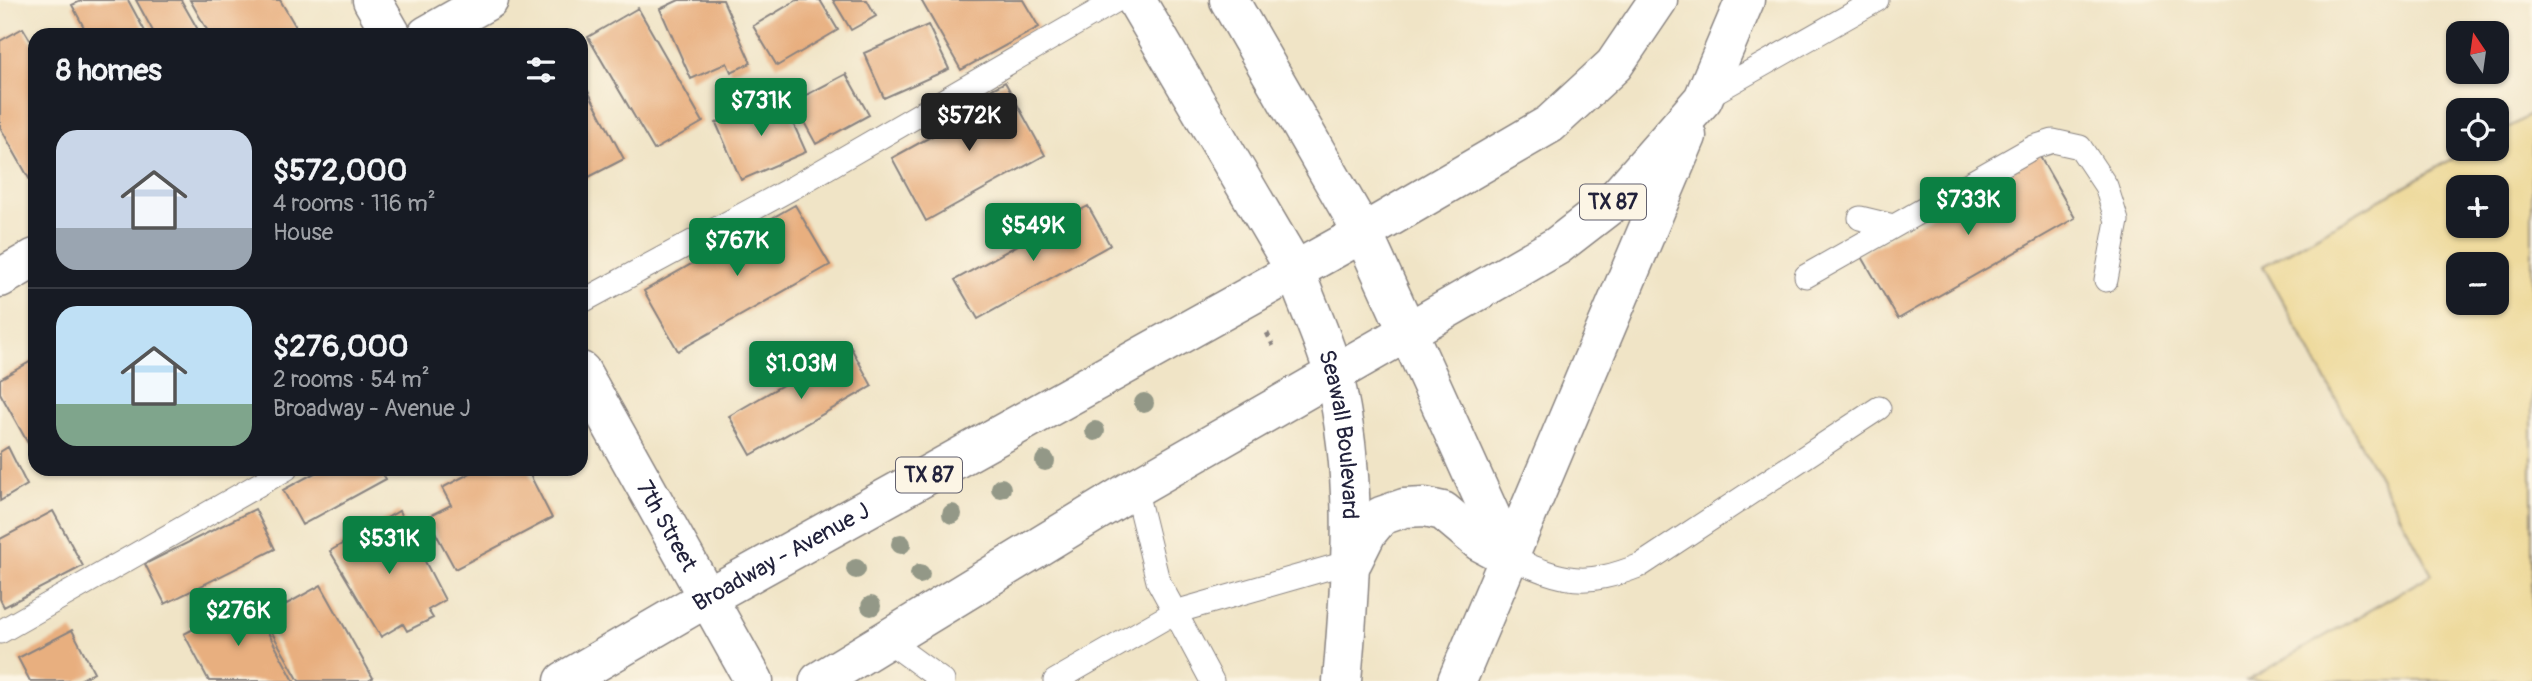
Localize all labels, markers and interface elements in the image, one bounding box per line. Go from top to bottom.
north arrow [2446,21,2510,84]
map controls [2446,21,2509,315]
icon: filters [522,51,560,89]
text: 8 homes [56,52,162,89]
pin: $731K [712,78,810,138]
text: $731K [731,86,791,115]
pin: $572K [920,94,1018,153]
button: locate [2446,98,2509,161]
text: $572K [937,101,1001,130]
text: $572,000 [273,152,407,189]
icon: home [112,158,196,242]
button: + [2446,175,2509,238]
pin: $733K [1919,177,2017,237]
road number: TX 87 [1580,184,1646,220]
text: $733K [1936,185,2000,214]
text: 4 rooms · 116 m² [273,189,436,218]
pin: $549K [984,204,1082,263]
text: $549K [1001,211,1065,240]
text: House [273,218,333,247]
pin: $767K [688,218,786,278]
text: $767K [705,226,769,255]
button: − [2446,252,2509,315]
text: $276,000 [273,328,408,365]
icon: home [112,334,196,418]
pin: $1.03M [744,342,858,401]
street label: Seawall Boulevard [1312,346,1365,520]
text: $1.03M [765,349,837,378]
text: 2 rooms · 54 m² [273,365,430,394]
text: Broadway - Avenue J [273,394,471,423]
road number: TX 87 [896,458,962,492]
street label: 7th Street [630,475,705,577]
street label: Broadway - Avenue J [687,496,874,617]
pin: $531K [340,516,438,576]
text: $531K [359,524,419,553]
pin: $276K [189,588,287,648]
text: $276K [206,596,270,625]

